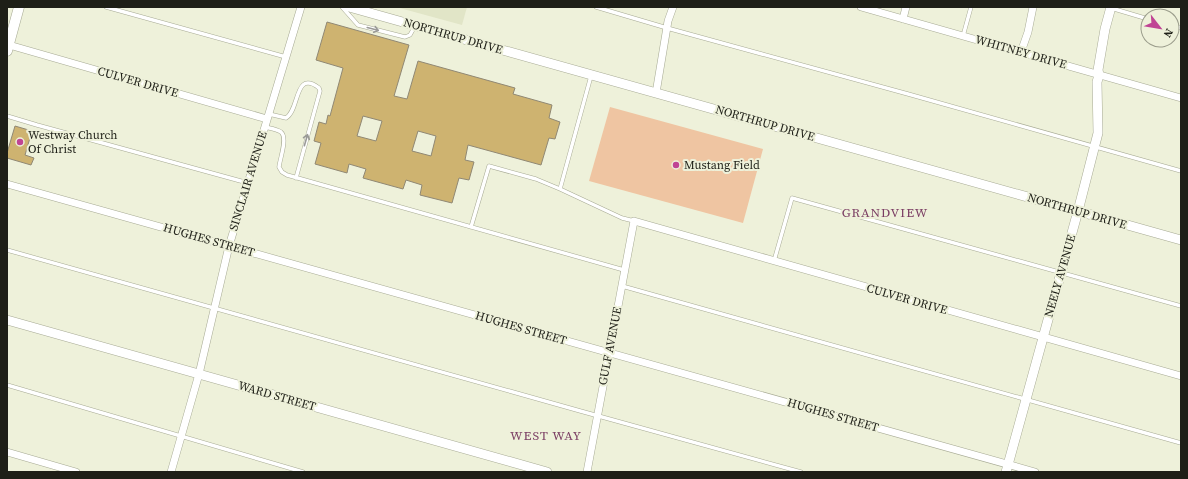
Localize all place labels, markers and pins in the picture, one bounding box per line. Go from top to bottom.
place label: Westway Church Of Christ [28,127,118,157]
marker: Westway Church Of Christ [15,137,25,147]
place label: Mustang Field [684,157,760,173]
marker: Mustang Field [671,160,681,170]

